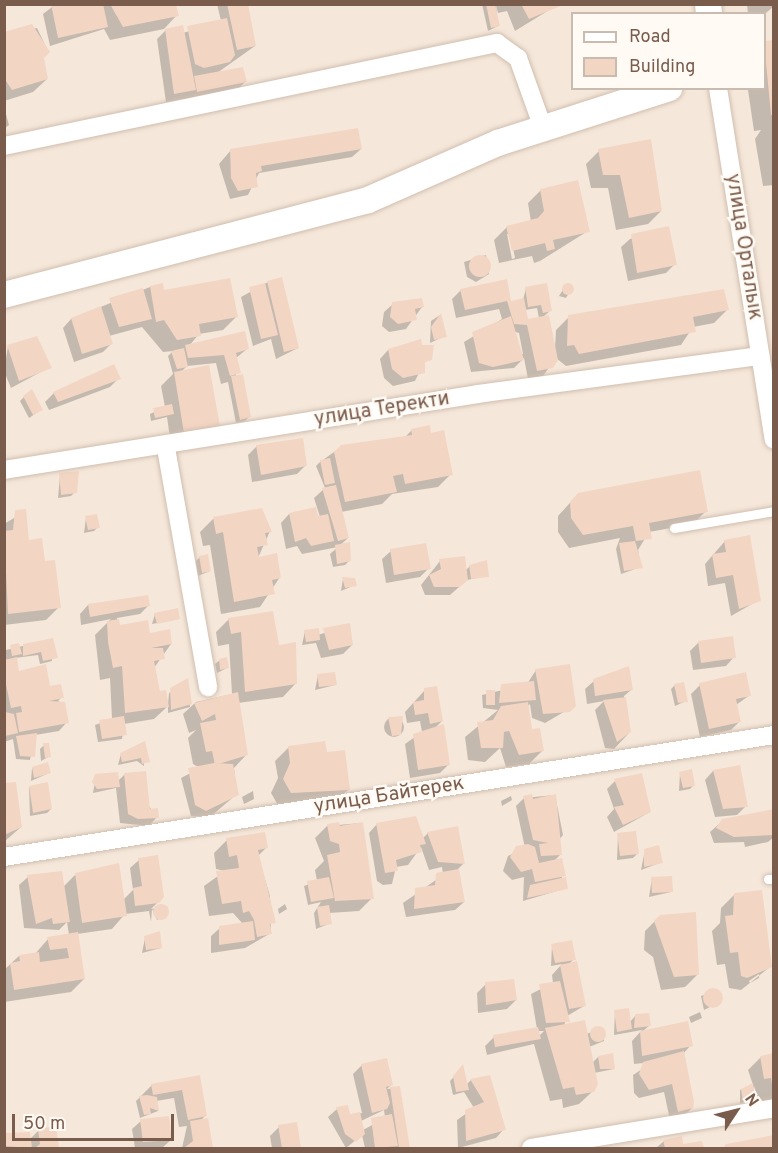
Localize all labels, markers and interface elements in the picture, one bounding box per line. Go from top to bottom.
legend [571,12,766,90]
text: Road [629,26,671,49]
text: Building [629,56,695,79]
street label: улица Орталык [720,172,766,322]
street label: улица Теректи [312,387,452,433]
street label: улица Байтерек [312,772,466,820]
north arrow [706,1081,766,1141]
text: N [739,1090,762,1111]
scale bar [15,1102,177,1140]
text: 50 m [23,1113,65,1136]

